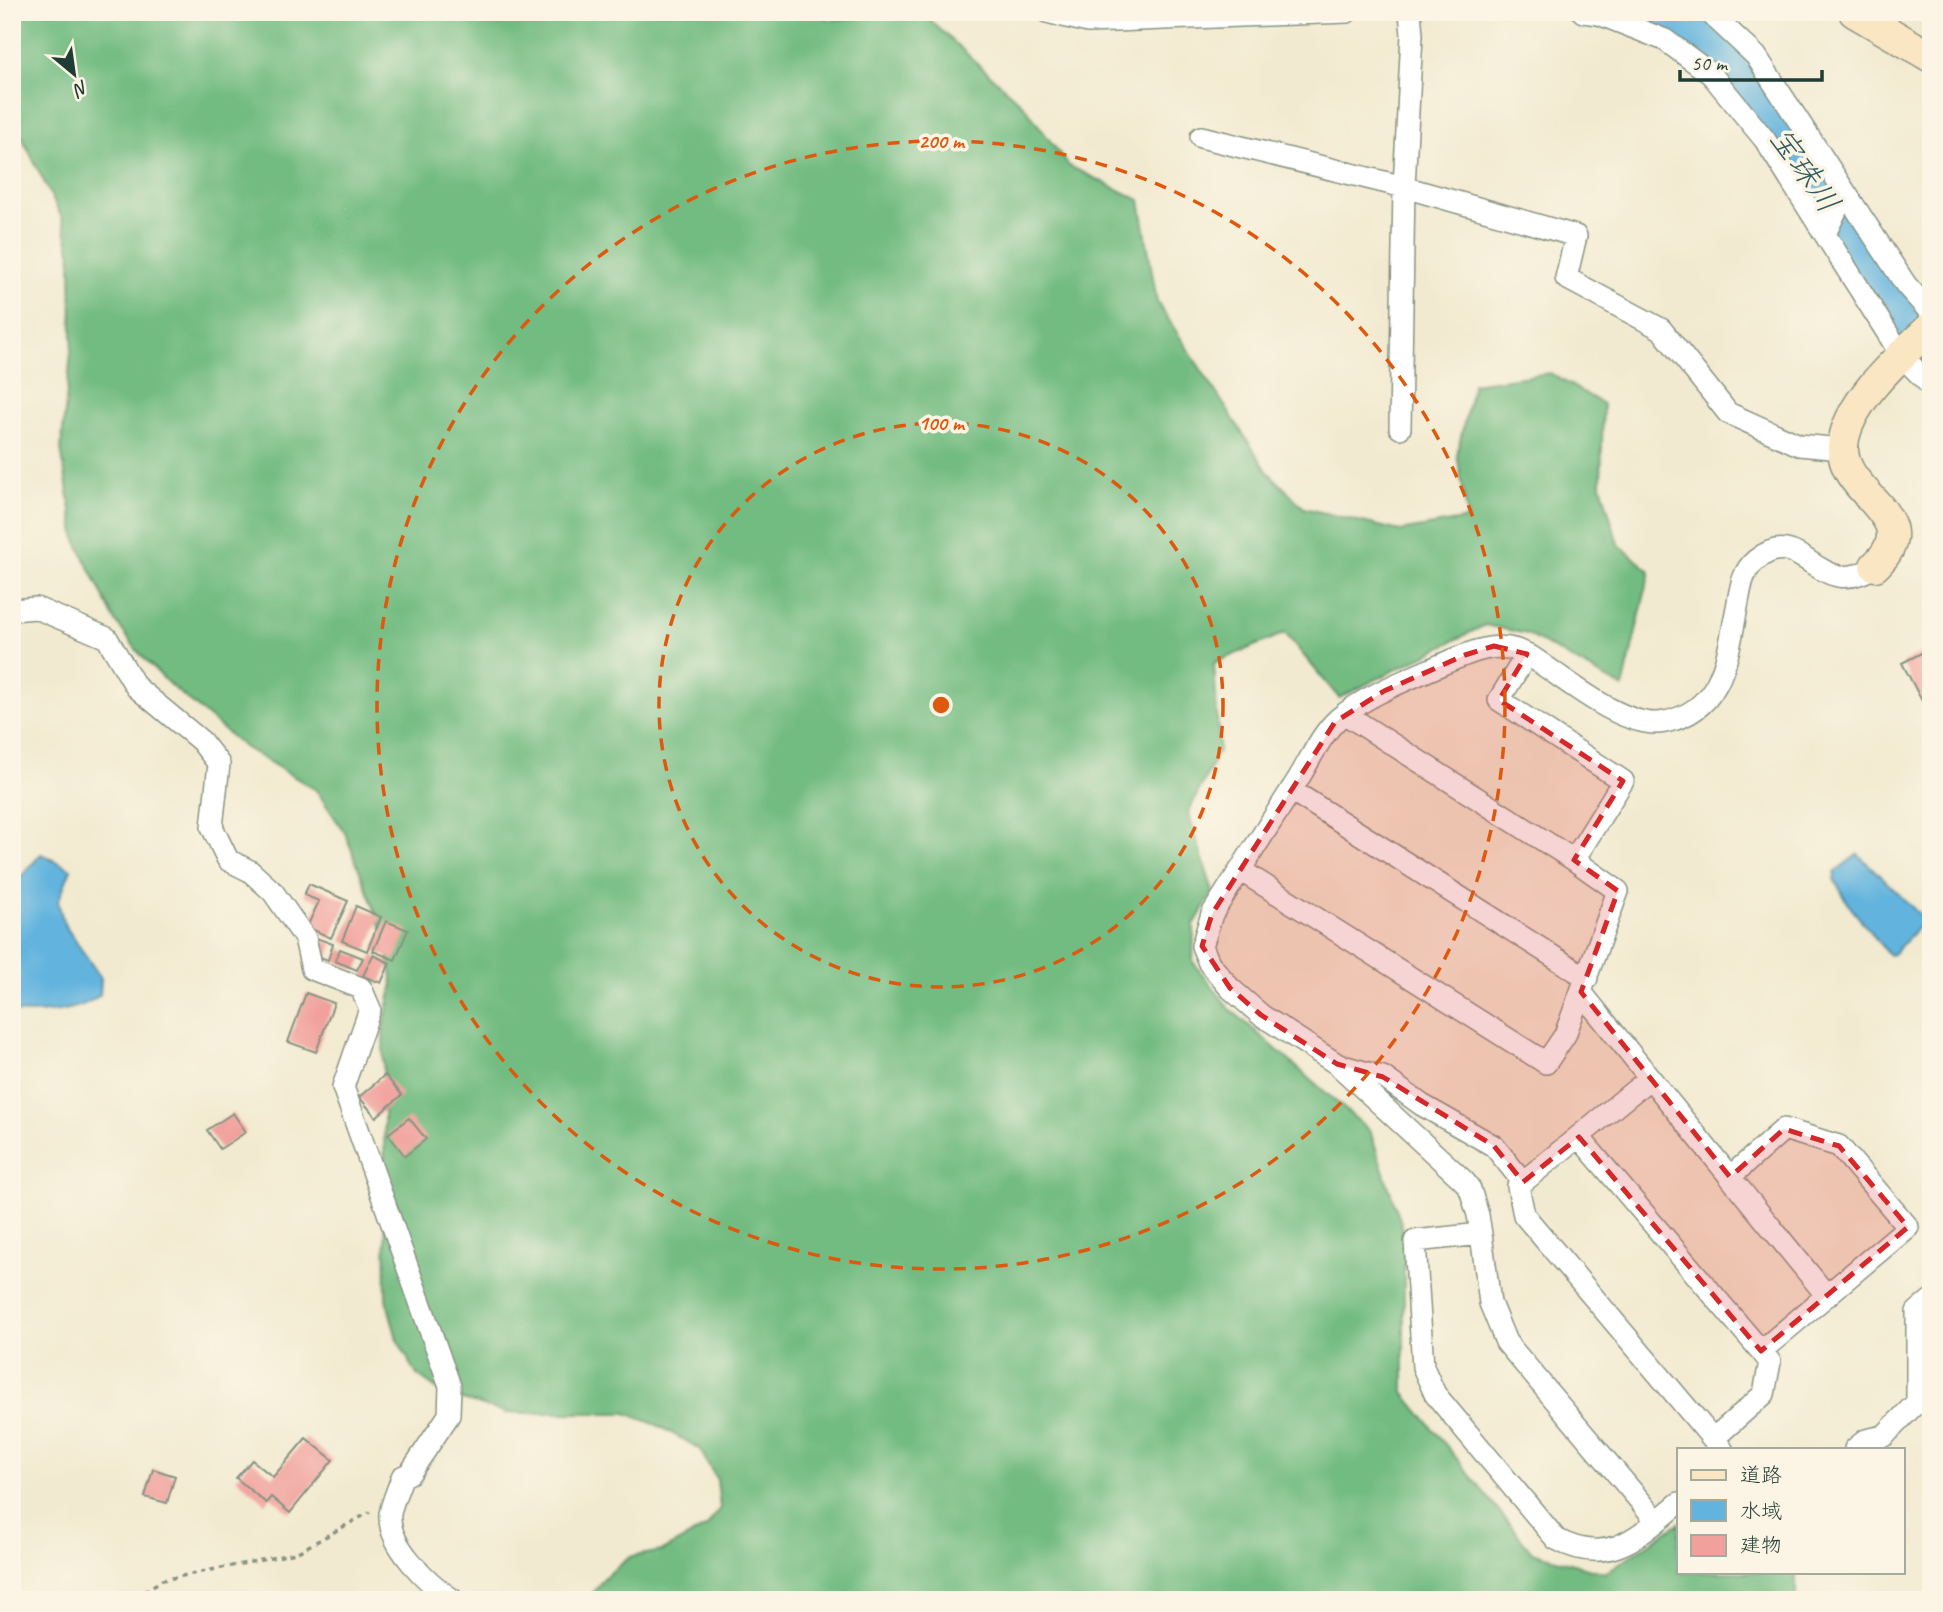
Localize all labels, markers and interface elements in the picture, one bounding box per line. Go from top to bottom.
north arrow [38,38,108,108]
scale bar [1680,38,1822,82]
text: 50 m [1691,50,1729,76]
text: N [68,75,93,103]
water label: 宝珠川 [1761,119,1849,221]
text: 200 m [918,128,966,154]
text: 100 m [918,410,966,436]
centre of rings [929,693,953,717]
legend [1677,1448,1904,1574]
text: 道路 [1740,1462,1782,1488]
text: 水域 [1740,1498,1782,1524]
text: 建物 [1740,1532,1782,1558]

